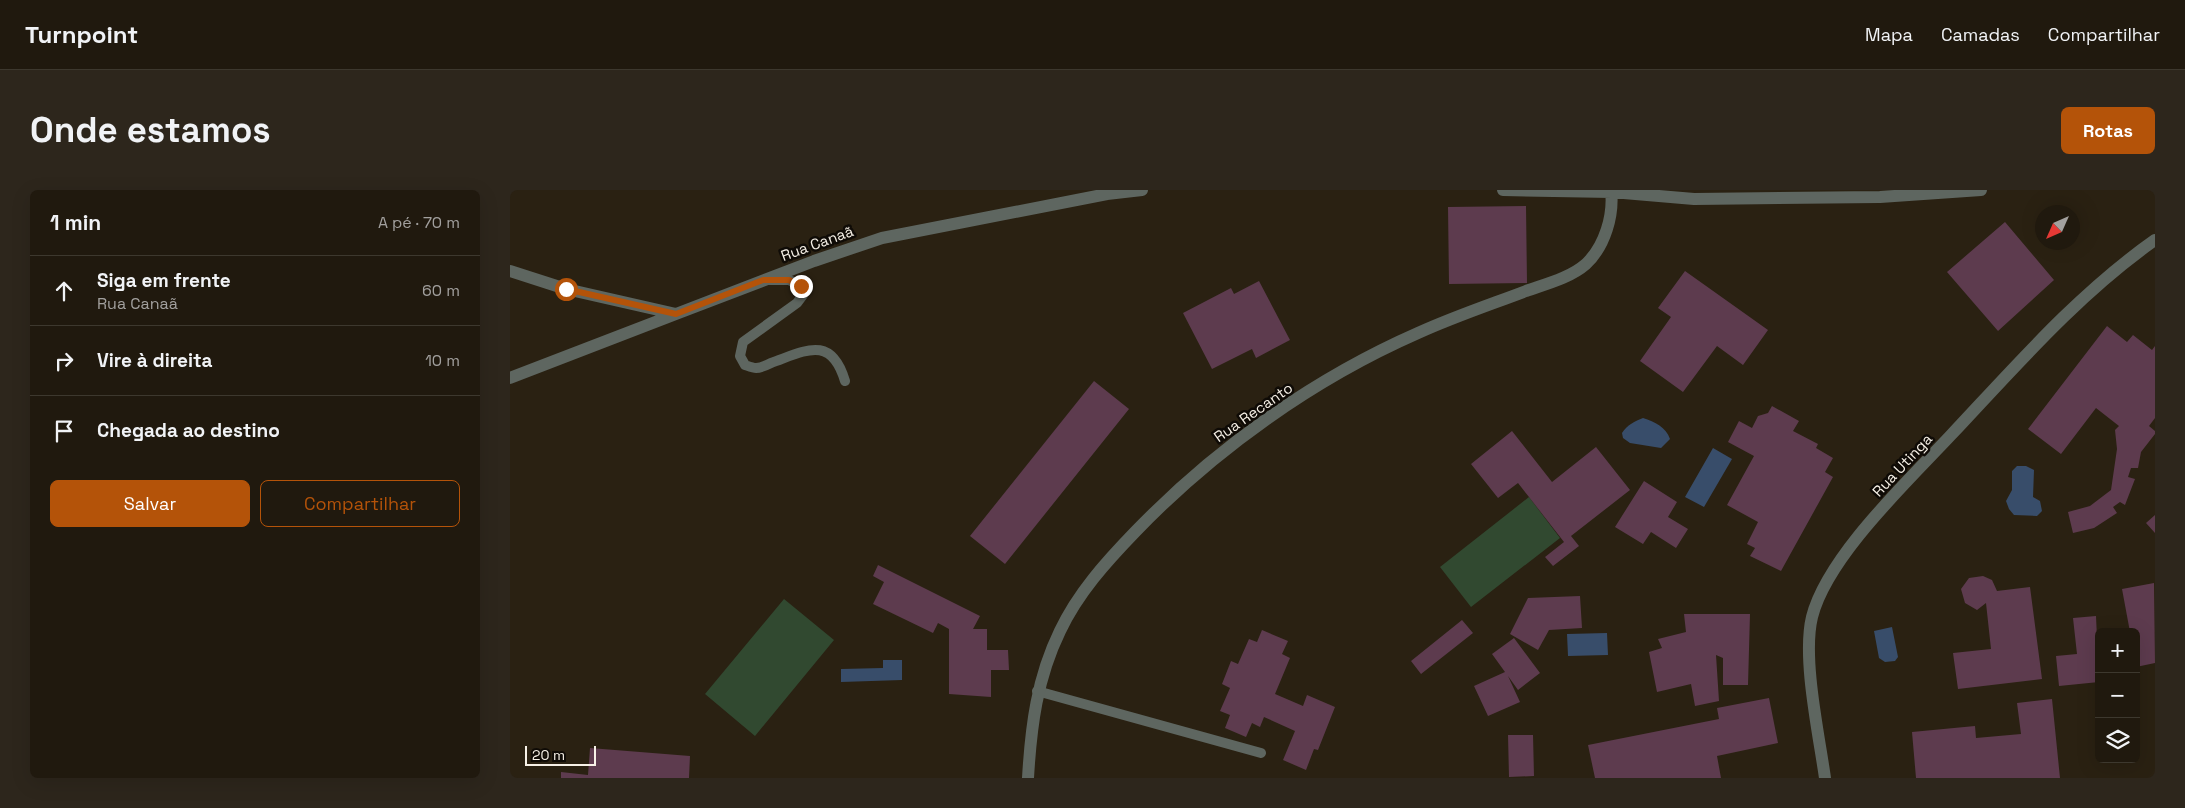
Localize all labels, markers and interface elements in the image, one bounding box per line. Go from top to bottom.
text: Turnpoint [25,19,138,50]
text: Mapa [1865,23,1913,46]
text: Camadas [1941,23,2020,46]
text: Compartilhar [2048,23,2160,46]
button: Rotas [2061,107,2155,154]
text: Onde estamos [30,108,271,152]
north arrow [2035,205,2080,250]
text: 1 min [50,209,101,236]
text: A pé · 70 m [378,212,460,233]
street label: Rua Canaã [778,221,856,265]
text: Siga em frente [97,268,231,293]
route end [790,275,813,298]
icon: ahead [50,277,78,305]
route start [555,278,578,301]
text: 60 m [422,280,460,301]
text: Rua Canaã [97,293,178,314]
icon: right [50,347,78,375]
text: Vire à direita [97,348,213,373]
text: 10 m [425,350,460,371]
street label: Rua Recanto [1210,378,1296,446]
icon: arrive [50,417,78,445]
text: Chegada ao destino [97,418,280,443]
street label: Rua Utinga [1868,429,1936,500]
button: Salvar [50,480,250,527]
button: Compartilhar [260,480,460,527]
map controls [2095,628,2140,763]
button: + [2095,628,2140,673]
button: − [2095,673,2140,718]
button: layers [2095,718,2140,763]
scale bar [525,743,596,766]
text: 20 m [532,746,565,764]

